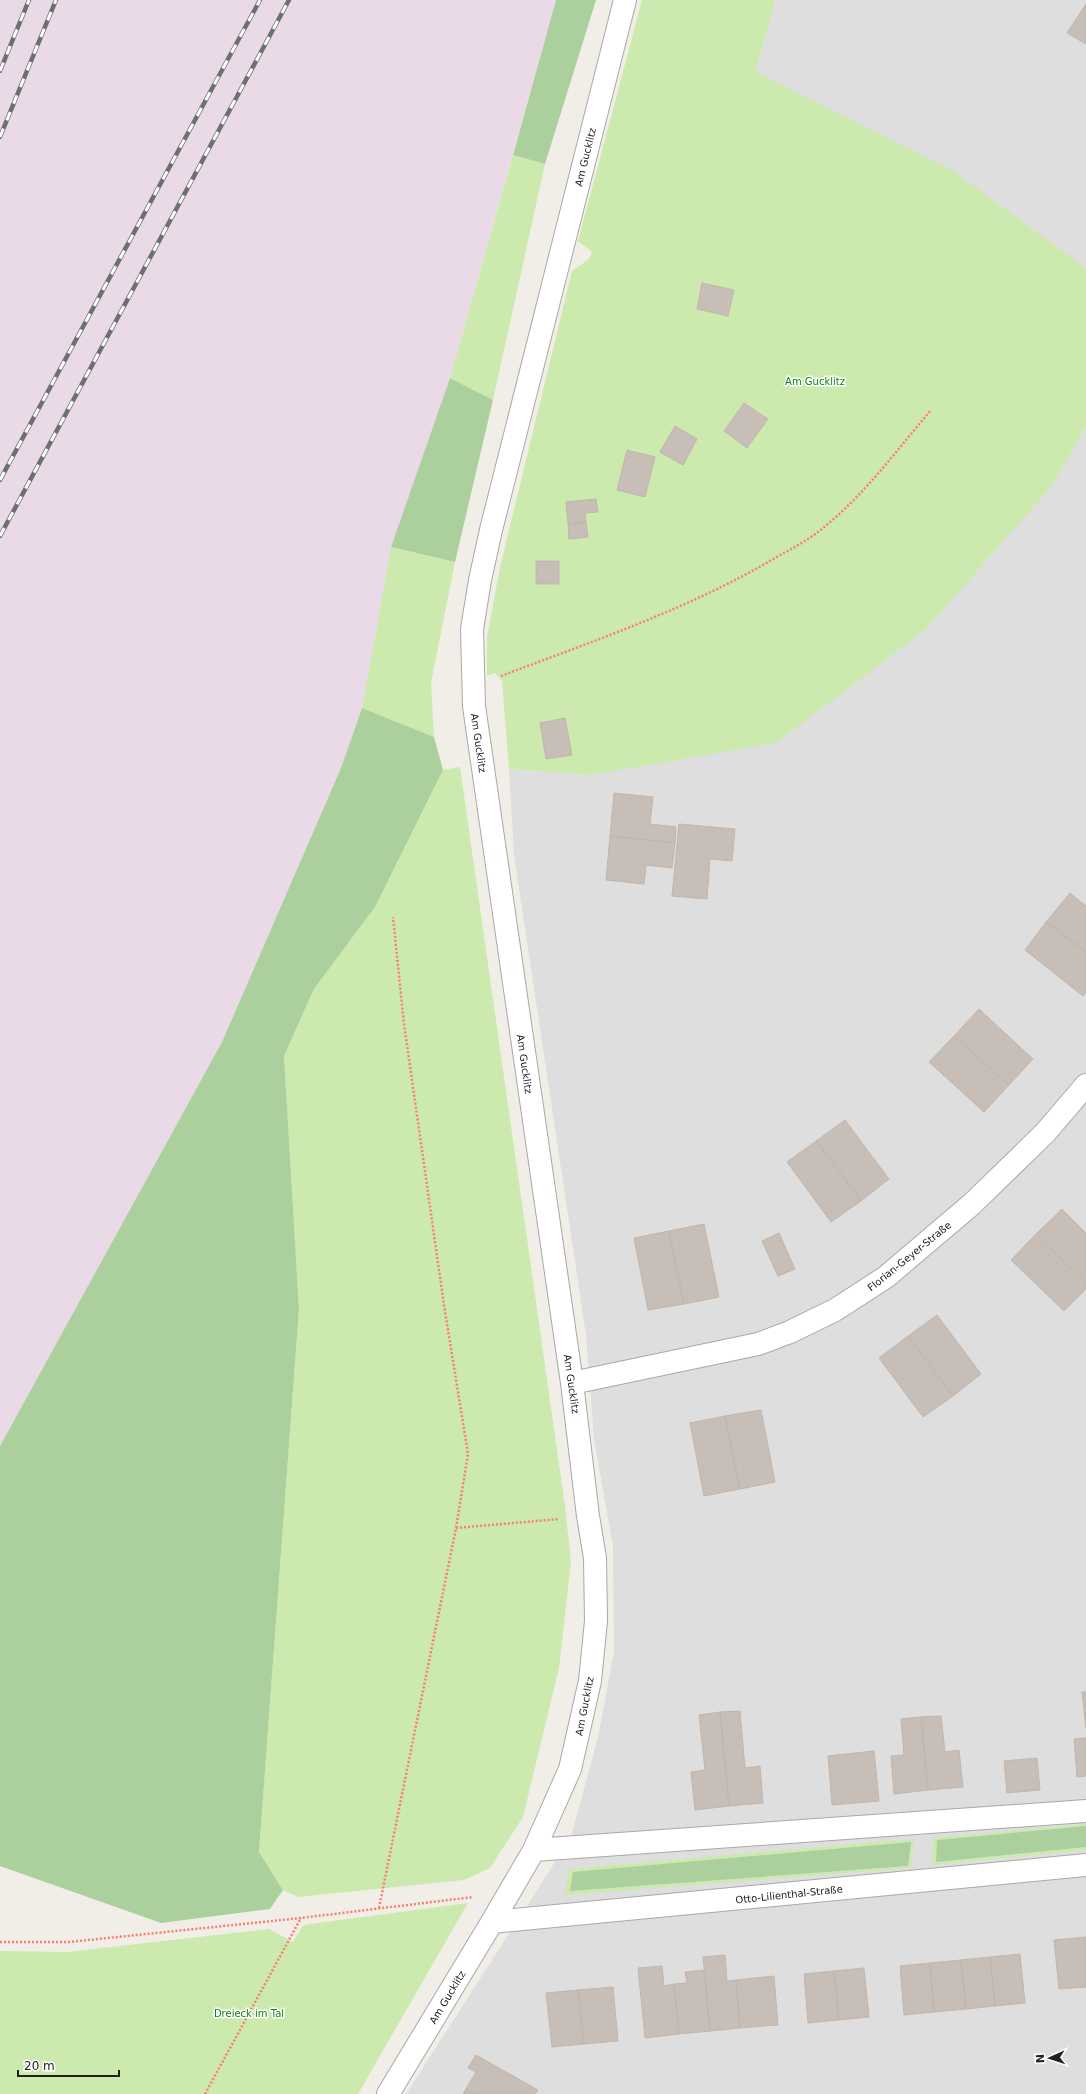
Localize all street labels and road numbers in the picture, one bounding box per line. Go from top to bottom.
street label: Am Gucklitz [573,127,598,187]
street label: Am Gucklitz [469,713,488,773]
street label: Am Gucklitz [515,1034,534,1094]
street label: Florian-Geyer-Straße [865,1219,953,1293]
street label: Am Gucklitz [562,1354,581,1414]
street label: Am Gucklitz [573,1676,596,1737]
street label: Otto-Lilienthal-Straße [735,1883,843,1906]
street label: Am Gucklitz [427,1969,468,2026]

